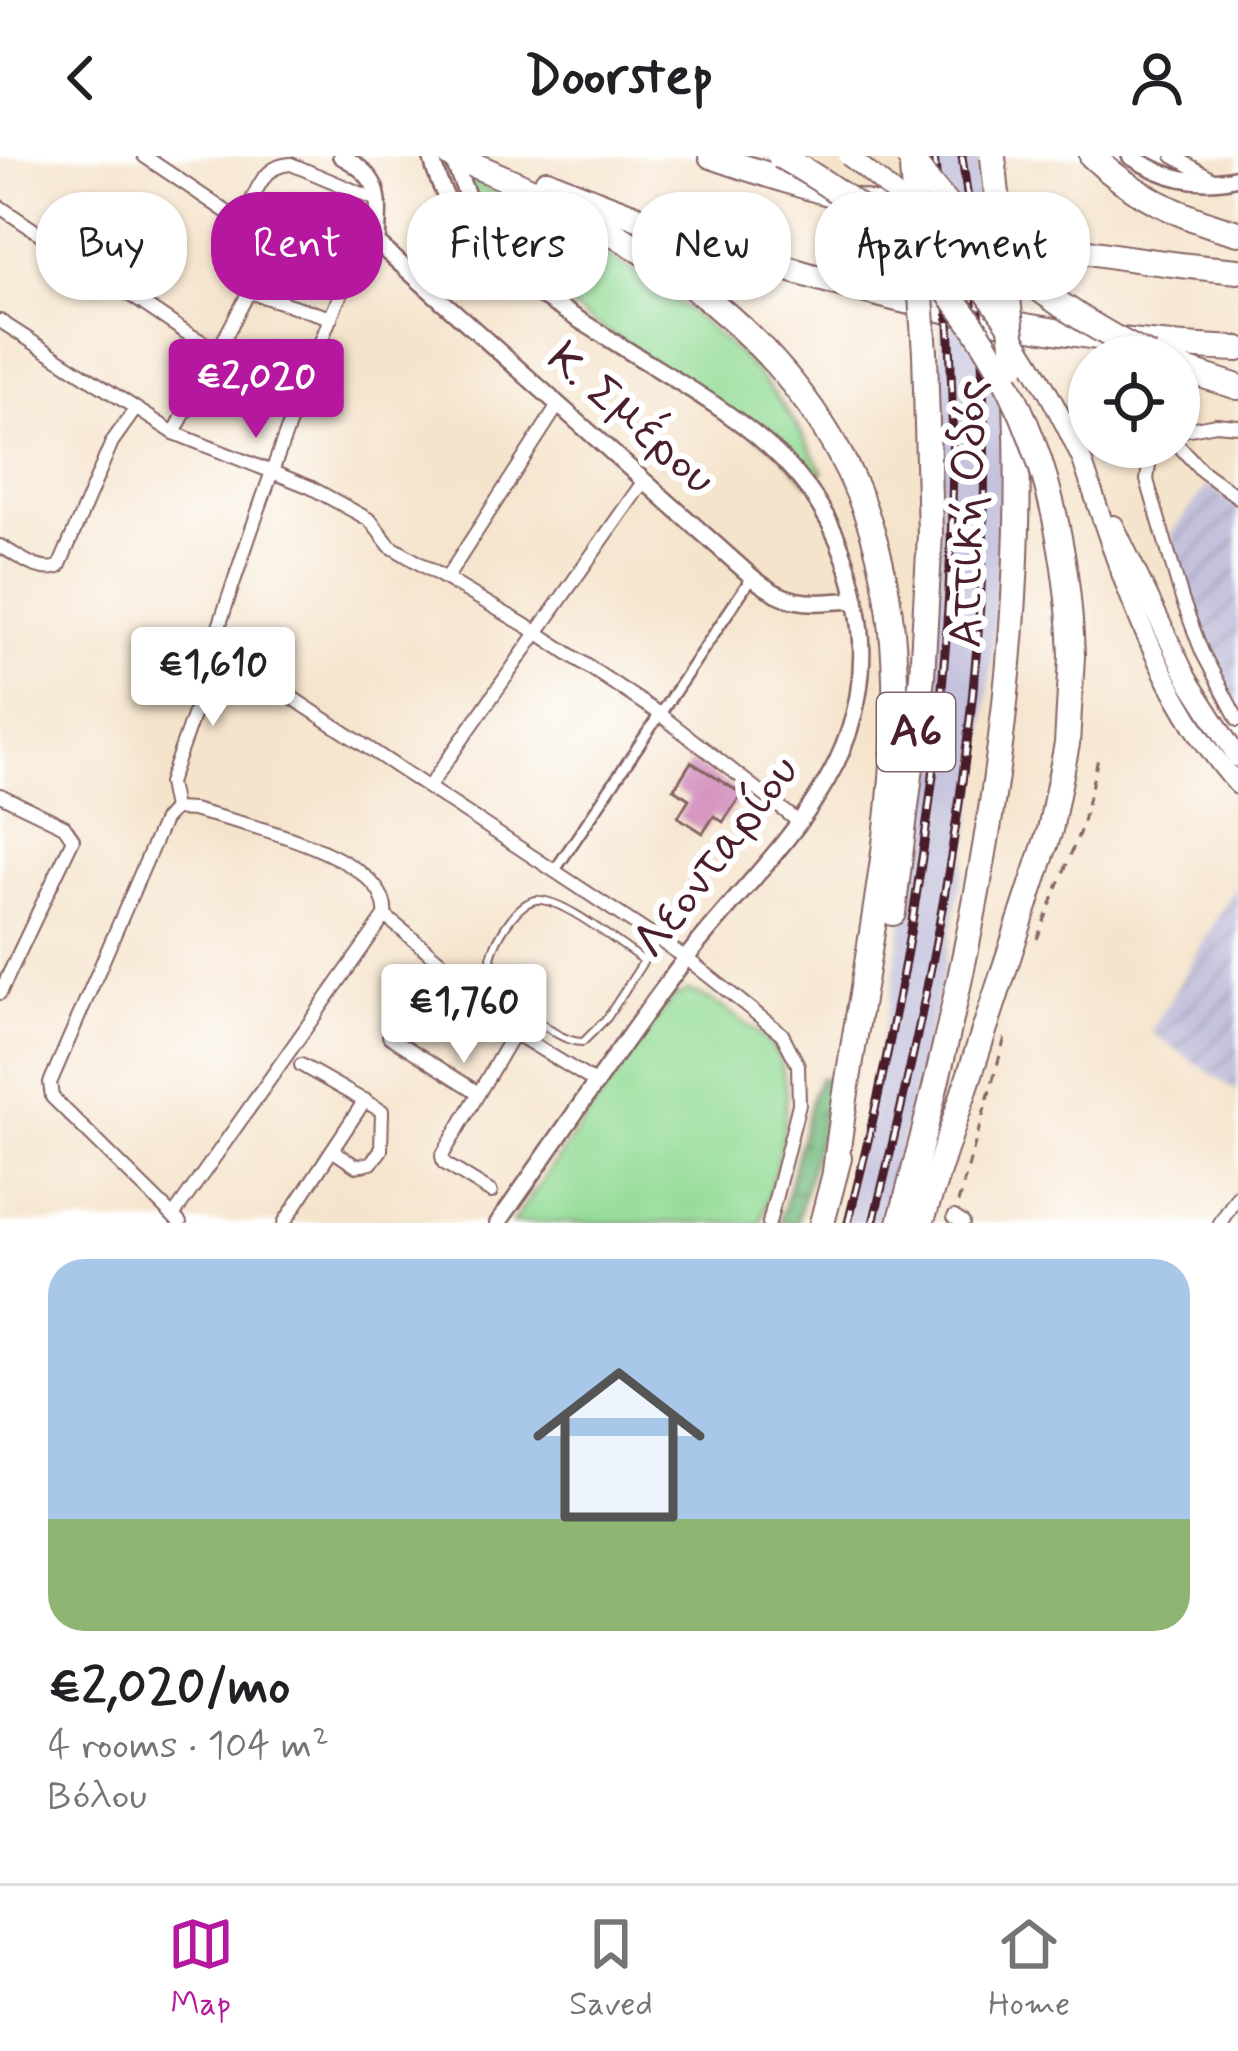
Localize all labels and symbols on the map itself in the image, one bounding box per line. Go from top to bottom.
street label: Κ. Σμέρου [533,328,729,510]
pin: €2,020 [158,339,354,441]
street label: Αττική Οδός [935,379,1003,649]
pin: €1,610 [115,627,311,729]
road number: Α6 [877,693,955,771]
street label: Λεονταρίου [620,742,814,972]
pin: €1,760 [366,964,562,1066]

